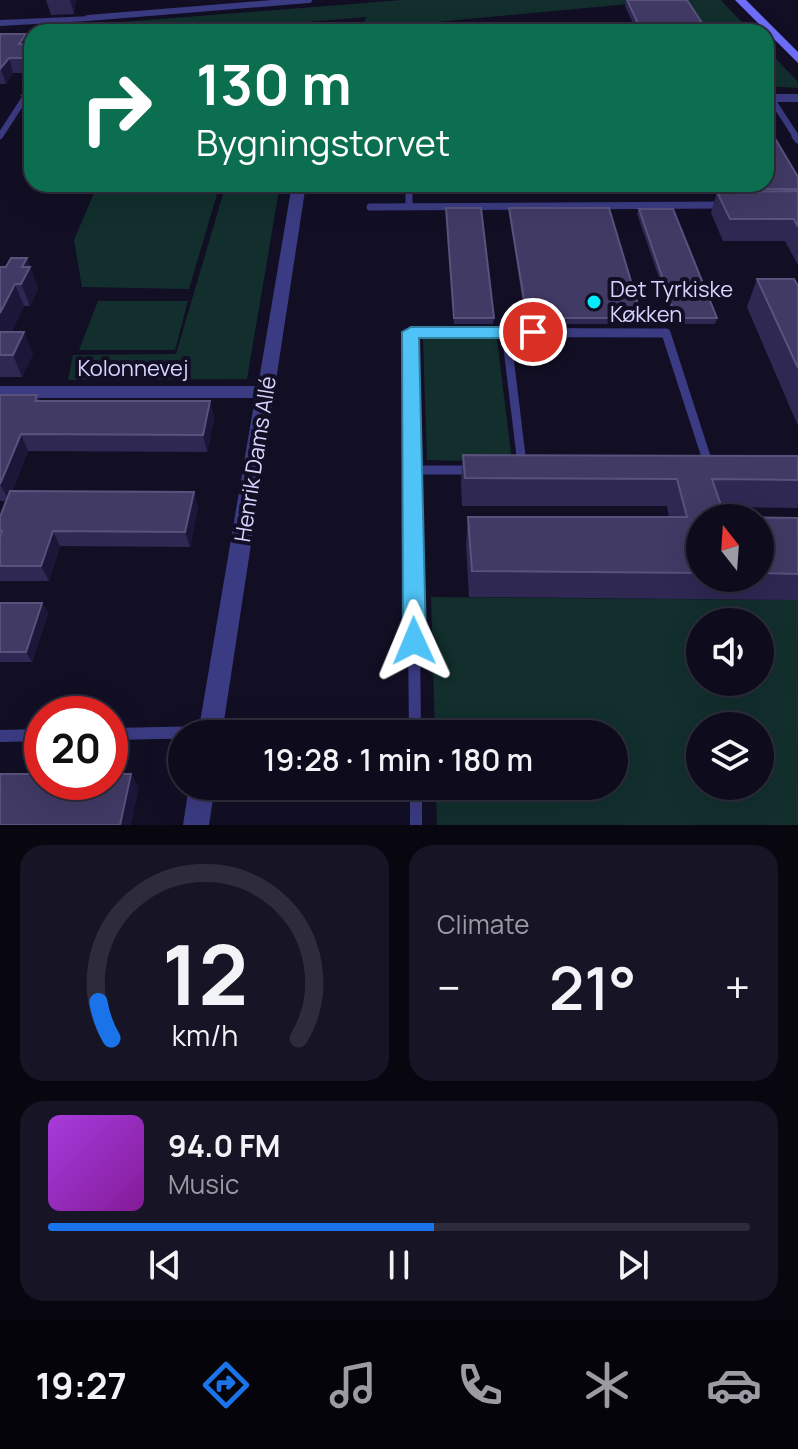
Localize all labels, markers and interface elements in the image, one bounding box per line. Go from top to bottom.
text: 130 m [196,45,352,122]
icon: right [64,56,168,160]
text: Bygningstorvet [196,118,450,167]
place label: Det Tyrkiske Køkken [610,274,733,329]
marker: Det Tyrkiske Køkken [585,293,603,311]
pin [499,298,567,366]
icon: arrive [511,310,555,354]
street label: Kolonnevej [78,353,188,383]
street label: Henrik Dams Allé [227,374,283,544]
north arrow [686,504,774,592]
map controls [686,504,774,800]
position arrow [372,599,456,683]
button: sound [686,608,774,696]
speed limit sign: 20 [24,696,128,800]
button: layers [686,712,774,800]
text: 19:28 · 1 min · 180 m [263,739,533,780]
text: Climate [437,906,529,942]
text: 12 [162,916,247,1030]
text: 21° [549,946,636,1028]
text: − [437,957,461,1017]
text: + [725,957,750,1017]
text: km/h [171,1016,238,1055]
text: 94.0 FM [168,1125,281,1166]
text: Music [168,1166,239,1202]
icon: previous [143,1243,187,1287]
icon: pause [377,1243,421,1287]
icon: next [611,1243,655,1287]
icon: directions [198,1357,254,1413]
icon: music [325,1357,381,1413]
icon: phone [452,1357,508,1413]
icon: climate [579,1357,635,1413]
icon: car [706,1357,762,1413]
text: 19:27 [36,1361,127,1410]

